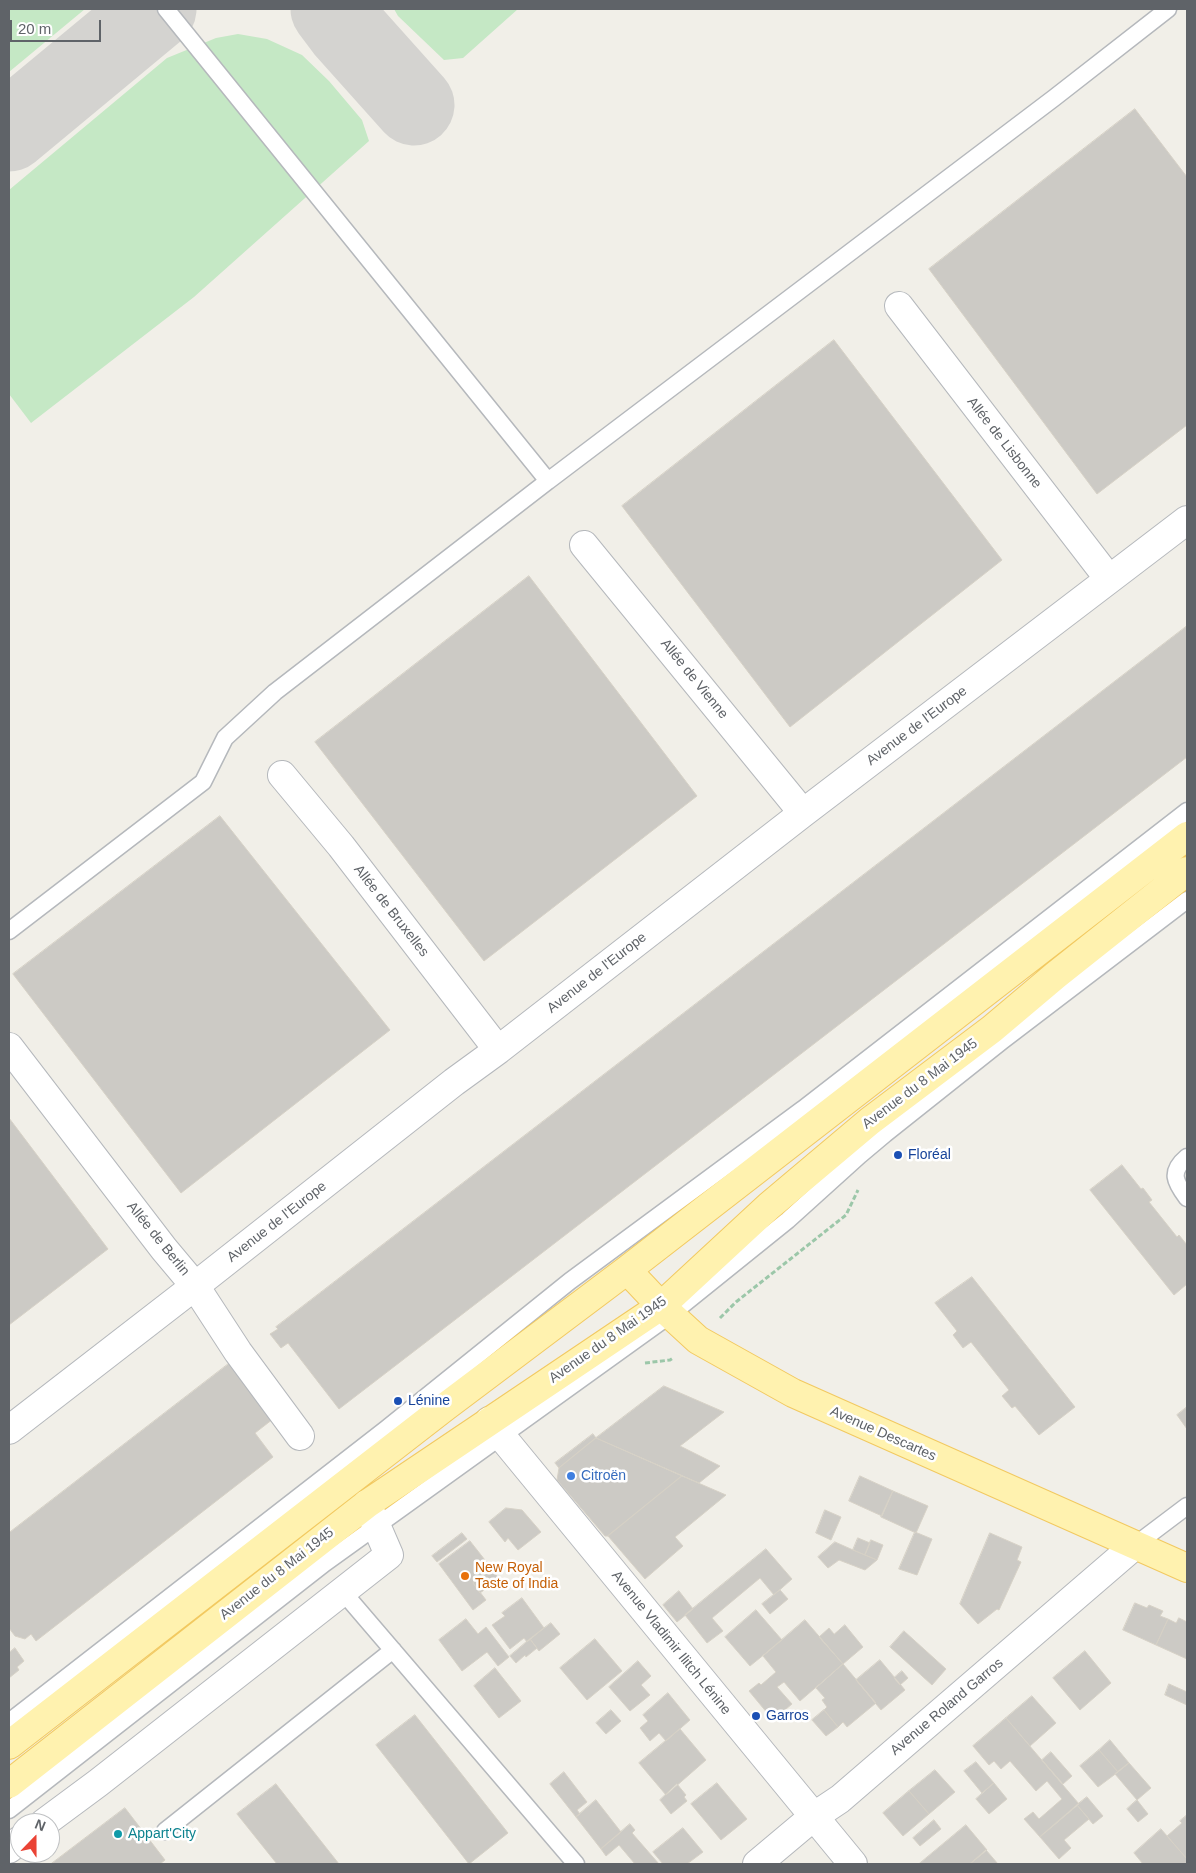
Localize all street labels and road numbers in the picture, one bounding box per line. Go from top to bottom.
street label: Allée de Lisbonne [963,394,1045,492]
street label: Allée de Vienne [657,636,731,722]
street label: Avenue de l'Europe [863,683,971,769]
street label: Allée de Bruxelles [350,862,432,960]
street label: Avenue de l'Europe [544,929,650,1017]
street label: Avenue du 8 Mai 1945 [859,1035,981,1133]
street label: Avenue de l'Europe [224,1178,330,1266]
street label: Allée de Berlin [123,1199,193,1279]
street label: Avenue du 8 Mai 1945 [546,1293,670,1387]
street label: Avenue Descartes [827,1403,939,1465]
street label: Avenue du 8 Mai 1945 [217,1524,337,1624]
street label: Avenue Vladimir Ilitch Lénine [608,1568,734,1718]
street label: Avenue Roland Garros [887,1655,1007,1759]

